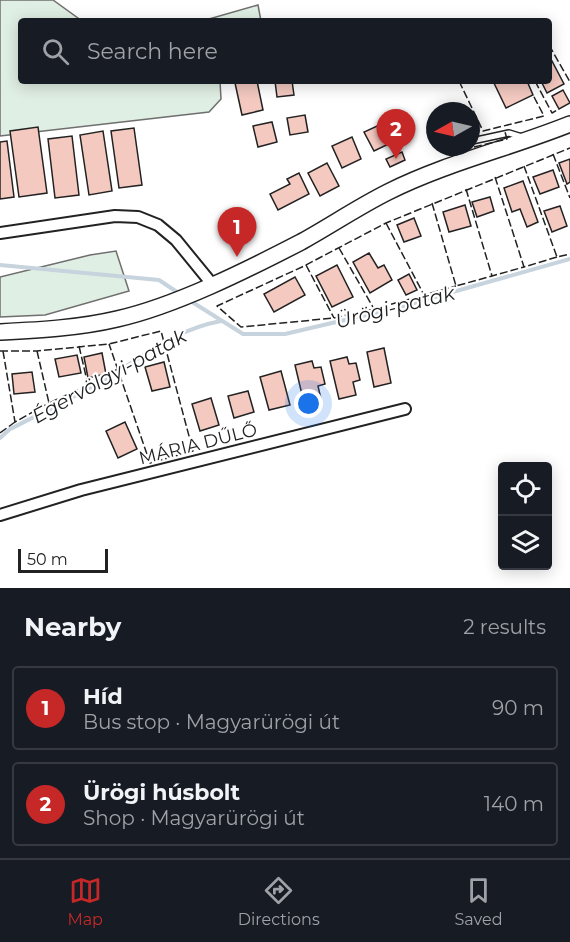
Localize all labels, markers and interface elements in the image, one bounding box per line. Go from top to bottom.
search box [18,18,552,84]
icon: search [39,35,72,68]
text: Search here [87,38,218,65]
north arrow [426,102,480,156]
pin: 2 [376,110,416,159]
pin: 1 [218,208,256,257]
water label: Ürögi-patak [333,280,458,333]
water label: Égervölgyi-patak [28,323,191,428]
your location [294,389,323,418]
street label: MÁRIA DŰLŐ [137,419,259,469]
map controls [498,462,552,570]
button: locate [498,462,552,516]
button: layers [498,516,552,570]
scale bar [18,546,108,574]
text: 50 m [27,550,68,569]
text: Nearby [24,611,121,643]
text: 2 results [463,615,546,639]
text: Híd [83,683,123,710]
text: 1 [42,696,49,720]
text: 90 m [492,696,544,720]
text: Bus stop · Magyarürögi út [83,710,340,734]
text: Ürögi húsbolt [83,779,240,806]
text: 2 [40,792,51,816]
text: 140 m [484,792,544,816]
text: Shop · Magyarürögi út [83,806,305,830]
tab: Map [67,874,103,929]
tab: Directions [238,874,320,929]
tab: Saved [455,874,503,929]

